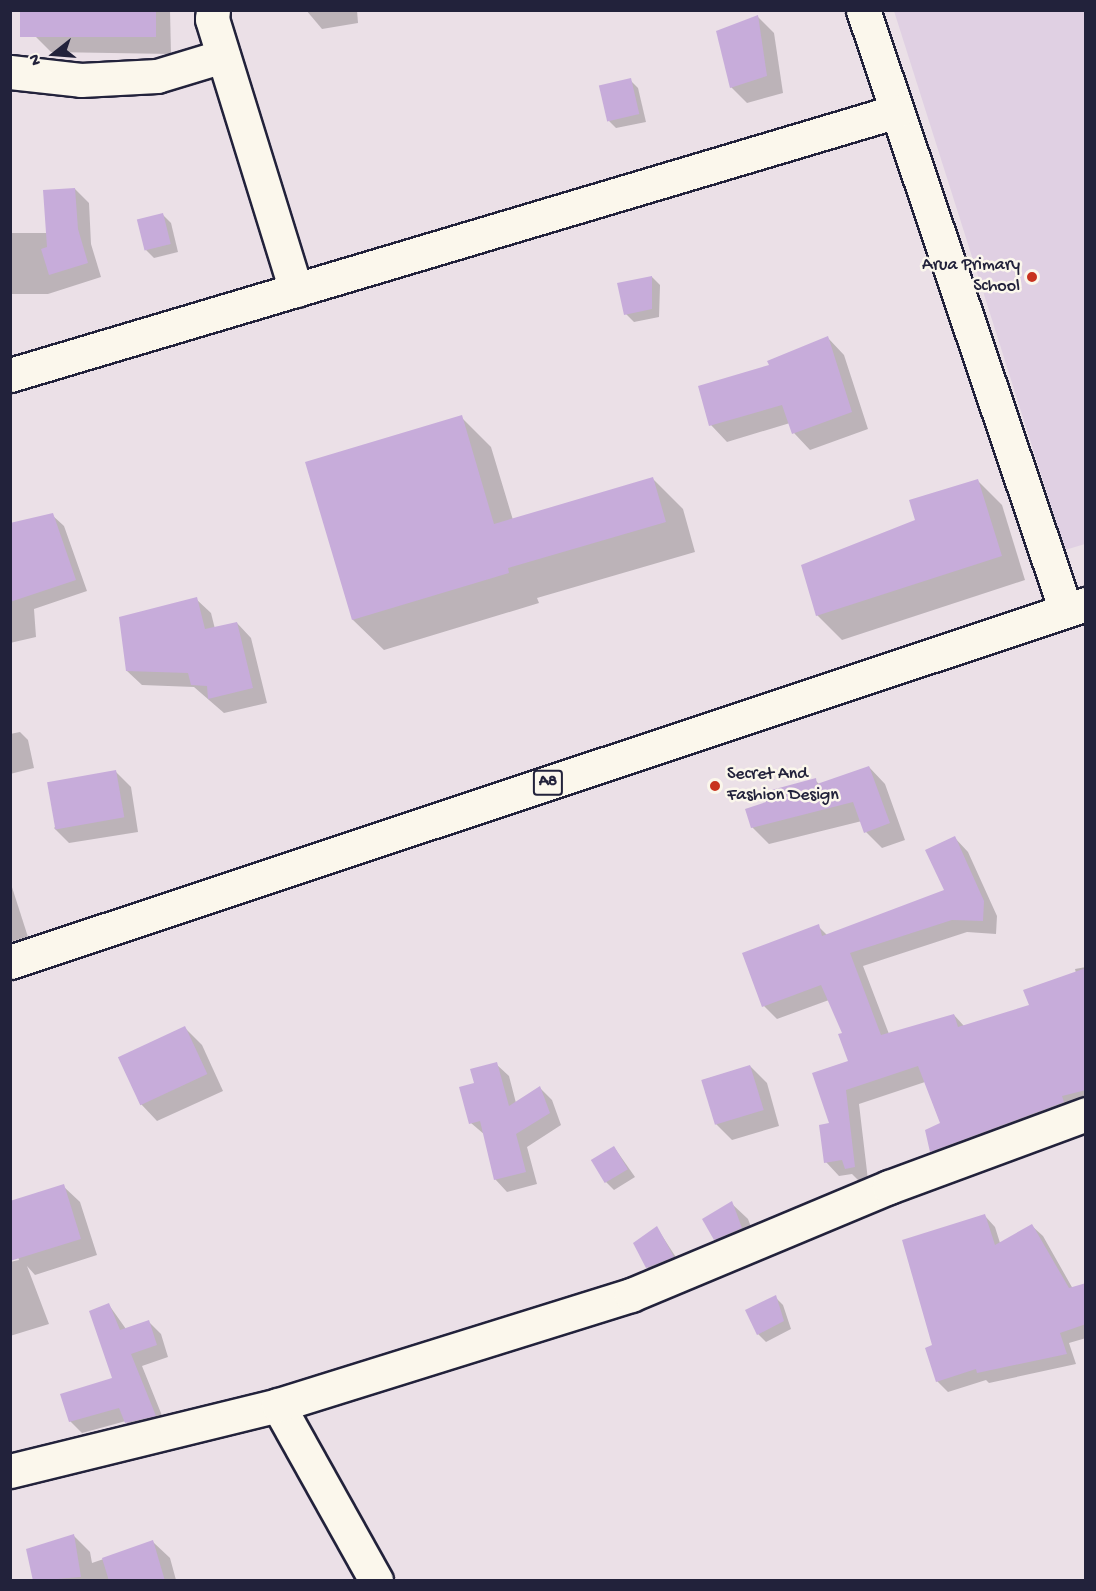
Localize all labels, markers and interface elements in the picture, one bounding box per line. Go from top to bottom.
north arrow [24,24,84,84]
text: N [26,52,47,67]
place label: Arua Primary School [922,256,1020,298]
marker: Arua Primary School [1025,270,1039,284]
place label: Secret And Fashion Design [727,765,839,808]
road number: A8 [532,770,564,796]
marker: Secret And Fashion Design [708,779,722,793]

